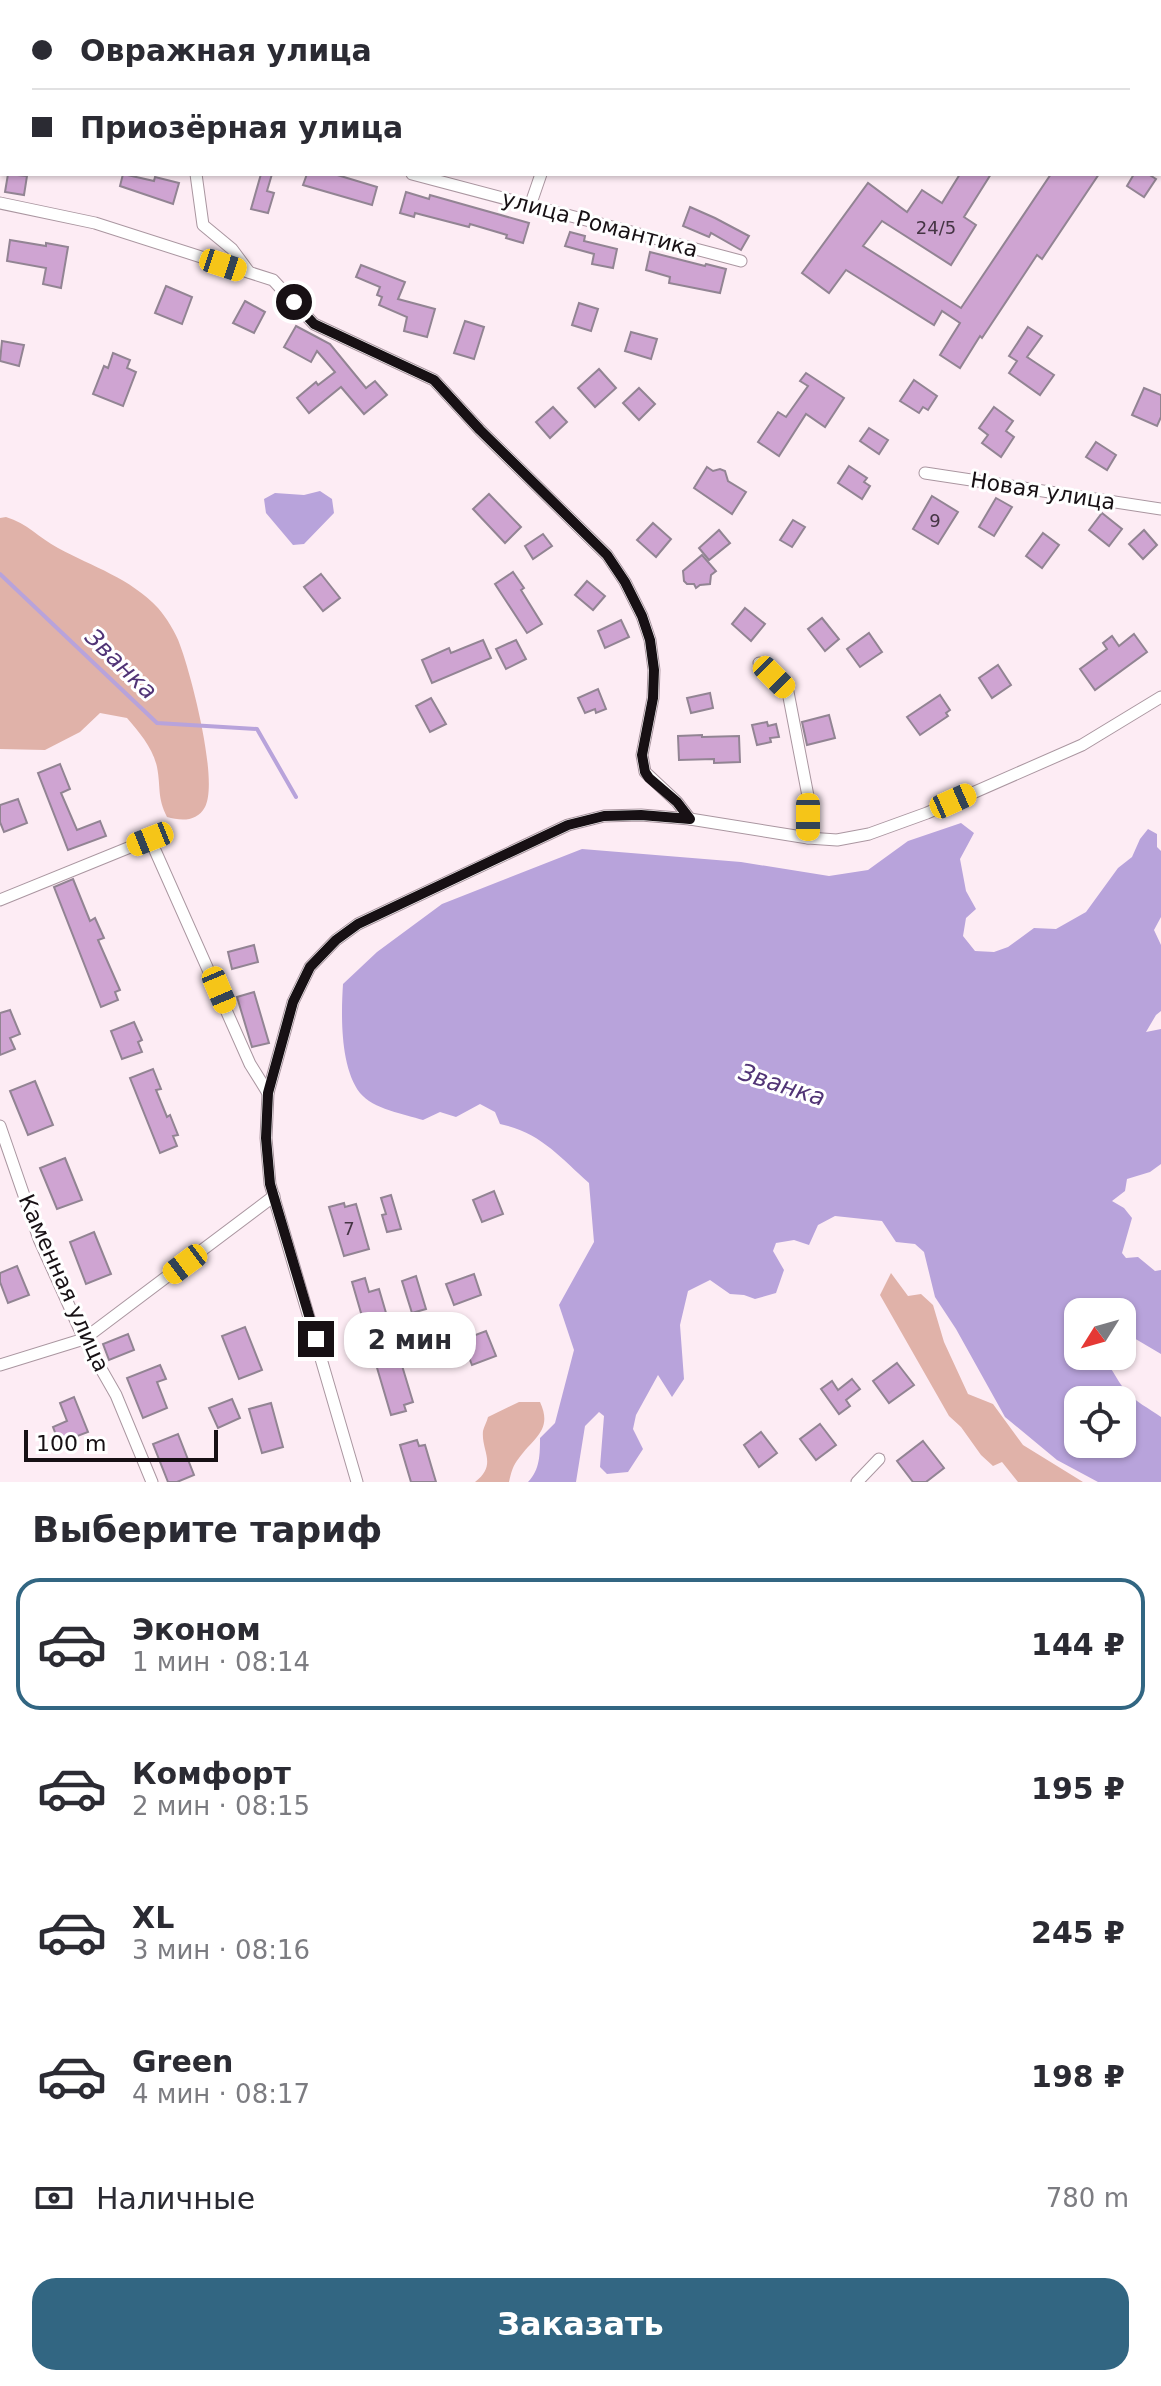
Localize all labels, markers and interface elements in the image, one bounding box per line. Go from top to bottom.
text: Овражная улица [80,33,372,68]
text: Приозёрная улица [80,110,403,145]
street label: улица Романтика [499,186,701,262]
house number: 24/5 [916,217,956,238]
car [196,246,250,284]
route start [276,284,312,320]
street label: Новая улица [969,467,1117,515]
house number: 9 [929,510,941,531]
water label: Званка [79,623,163,705]
car [749,652,799,702]
car [926,780,980,822]
car [796,793,820,841]
car [123,819,177,859]
car [199,963,239,1017]
water label: Званка [735,1058,829,1112]
street label: Каменная улица [14,1190,114,1376]
house number: 7 [343,1218,355,1239]
car [159,1240,211,1288]
north arrow [1064,1298,1136,1370]
map controls [1064,1298,1136,1458]
callout: 2 мин [344,1311,476,1367]
route end [298,1321,334,1357]
text: 2 мин [368,1325,452,1355]
button: locate [1064,1386,1136,1458]
scale bar [24,1426,218,1462]
text: 100 m [36,1431,106,1456]
text: Выберите тариф [32,1509,382,1550]
icon: car [36,1608,108,1680]
text: Эконом [132,1612,261,1647]
text: 144 ₽ [1031,1627,1125,1662]
text: 1 мин · 08:14 [132,1647,310,1677]
icon: car [36,1752,108,1824]
text: Комфорт [132,1756,291,1791]
text: 195 ₽ [1031,1771,1125,1806]
text: 2 мин · 08:15 [132,1791,310,1821]
icon: car [36,1896,108,1968]
text: XL [132,1900,174,1935]
text: 245 ₽ [1031,1915,1125,1950]
text: 3 мин · 08:16 [132,1935,310,1965]
icon: car [36,2040,108,2112]
text: Green [132,2044,233,2079]
text: 198 ₽ [1031,2059,1125,2094]
text: 4 мин · 08:17 [132,2079,310,2109]
icon: cash [32,2176,76,2220]
text: Наличные [96,2181,255,2216]
text: 780 m [1046,2183,1129,2213]
button: Заказать [32,2278,1129,2370]

